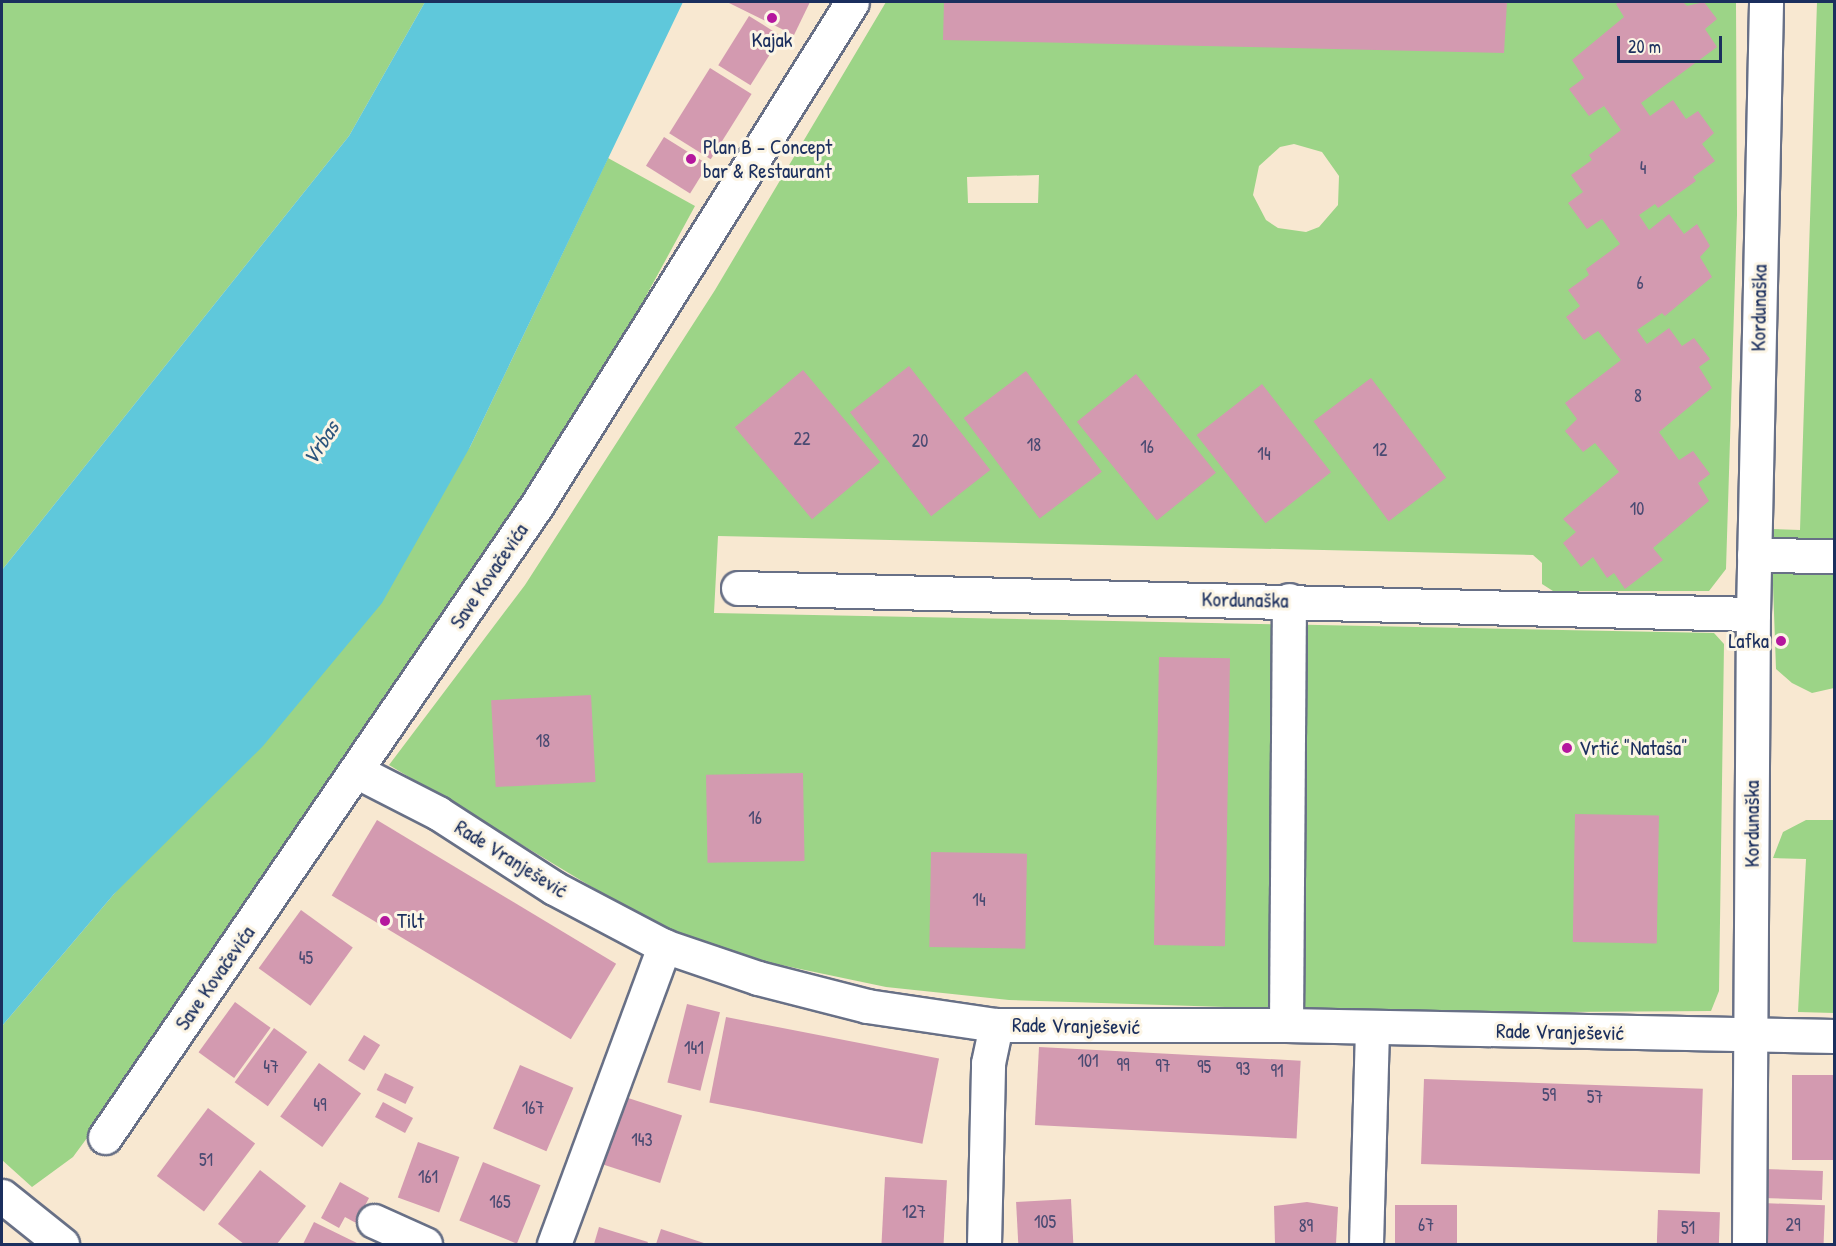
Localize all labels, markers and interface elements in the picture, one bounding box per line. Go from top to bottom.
marker: Kajak [765,11,779,25]
scale bar [1620,24,1725,62]
place label: Kajak [751,27,793,53]
text: 20 m [1628,34,1661,59]
place label: Plan B - Concept bar & Restaurant [703,134,832,184]
marker: Plan B - Concept bar & Restaurant [684,152,698,166]
house number: 4 [1640,157,1646,179]
street label: Kordunaška [1746,264,1772,352]
house number: 6 [1636,272,1644,294]
house number: 8 [1634,385,1642,407]
water label: Vrbas [297,416,345,470]
house number: 22 [794,428,810,450]
house number: 20 [912,430,928,452]
house number: 18 [1027,434,1041,456]
house number: 16 [1140,436,1154,458]
house number: 12 [1373,439,1387,461]
house number: 14 [1257,443,1271,465]
house number: 10 [1630,498,1644,520]
street label: Save Kovačevića [445,519,533,633]
street label: Kordunaška [1201,587,1289,613]
place label: Lafka [1728,628,1769,654]
marker: Lafka [1774,634,1788,648]
house number: 18 [536,730,550,752]
place label: Vrtić "Nataša" [1579,735,1688,761]
marker: Vrtić "Nataša" [1560,741,1574,755]
street label: Kordunaška [1739,781,1765,867]
house number: 16 [748,807,762,829]
street label: Rade Vranješević [450,814,572,904]
house number: 14 [972,889,986,911]
place label: Tilt [397,908,424,934]
marker: Tilt [378,914,392,928]
street label: Save Kovačevića [170,921,260,1035]
house number: 45 [299,947,313,969]
street label: Rade Vranješević [1012,1012,1140,1040]
street label: Rade Vranješević [1496,1018,1624,1046]
house number: 141 [684,1037,704,1059]
house number: 101 [1077,1050,1099,1072]
house number: 99 [1116,1054,1130,1076]
house number: 97 [1155,1055,1171,1077]
house number: 47 [263,1056,279,1078]
house number: 95 [1197,1056,1211,1078]
house number: 93 [1236,1058,1250,1080]
house number: 91 [1270,1060,1284,1082]
house number: 59 [1542,1084,1556,1106]
house number: 57 [1587,1086,1603,1108]
house number: 49 [313,1094,327,1116]
house number: 167 [522,1097,544,1119]
house number: 143 [631,1129,653,1151]
house number: 51 [199,1149,213,1171]
house number: 161 [418,1166,438,1188]
house number: 165 [489,1191,511,1213]
house number: 127 [902,1201,926,1223]
house number: 105 [1034,1211,1056,1233]
house number: 67 [1418,1214,1434,1236]
house number: 29 [1785,1214,1801,1236]
house number: 89 [1299,1215,1313,1237]
house number: 51 [1681,1217,1695,1239]

